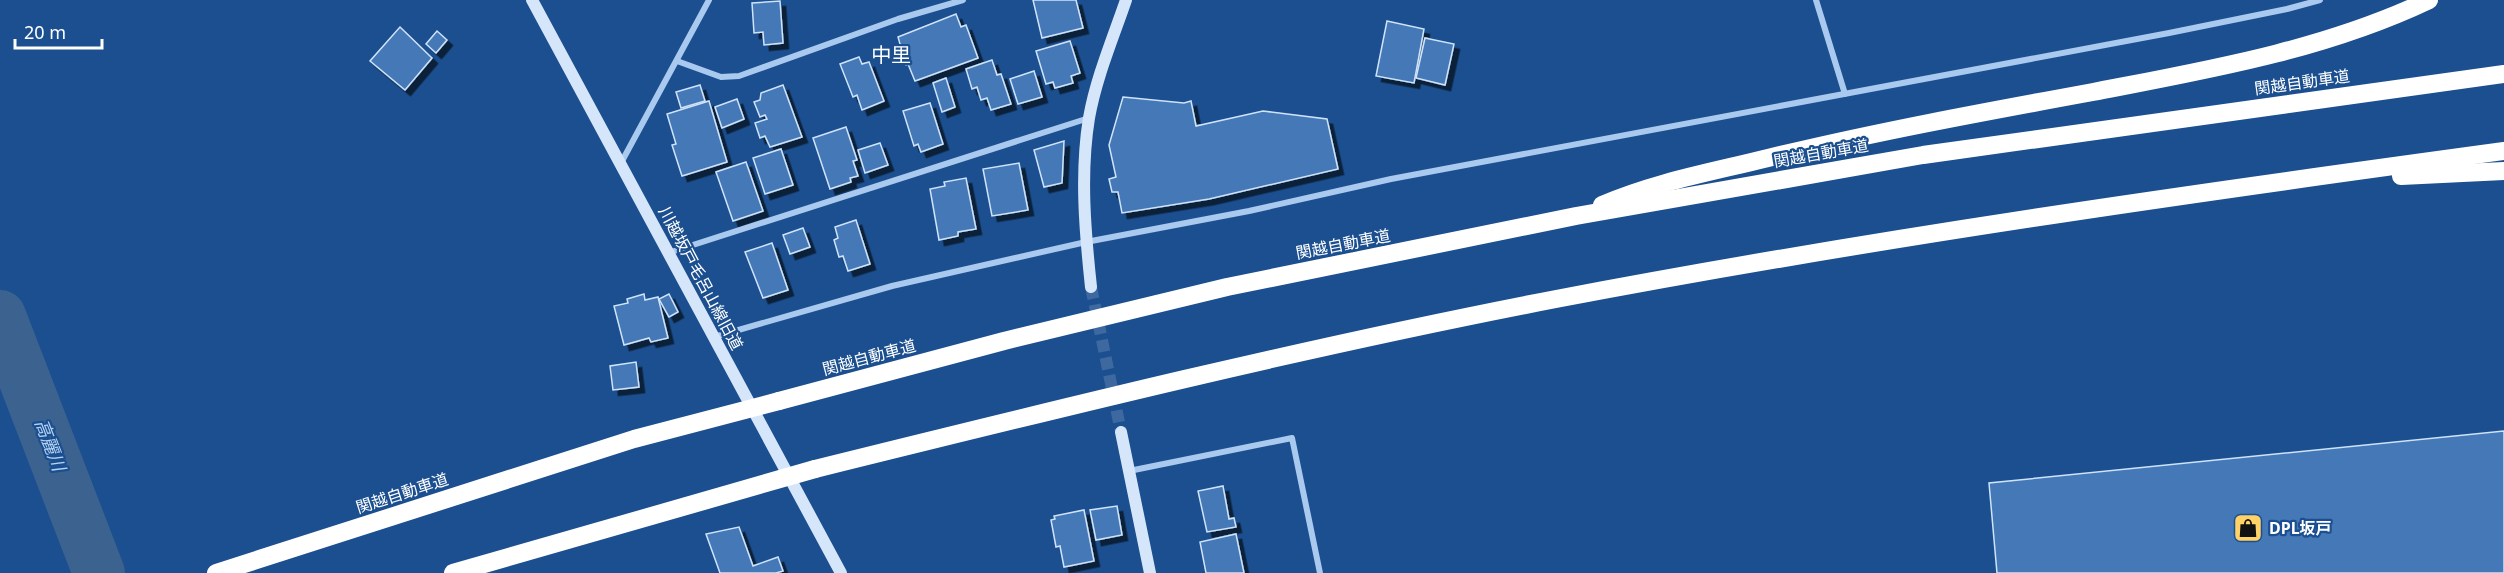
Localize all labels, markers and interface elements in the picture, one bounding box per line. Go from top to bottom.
scale bar [15,12,102,50]
text: 20 m [24,20,66,44]
district label: 中里 [871,41,911,68]
street label: 関越自動車道 [2253,64,2351,100]
street label: 関越自動車道 [1772,134,1870,172]
street label: 川越坂戸毛呂山線旧道 [654,202,748,354]
street label: 関越自動車道 [1294,224,1392,264]
street label: 関越自動車道 [820,334,918,380]
water label: 高麗川 [30,415,73,476]
street label: 関越自動車道 [353,468,451,518]
shop icon: DPL坂戸 [2232,512,2264,544]
place label: DPL坂戸 [2269,517,2332,539]

